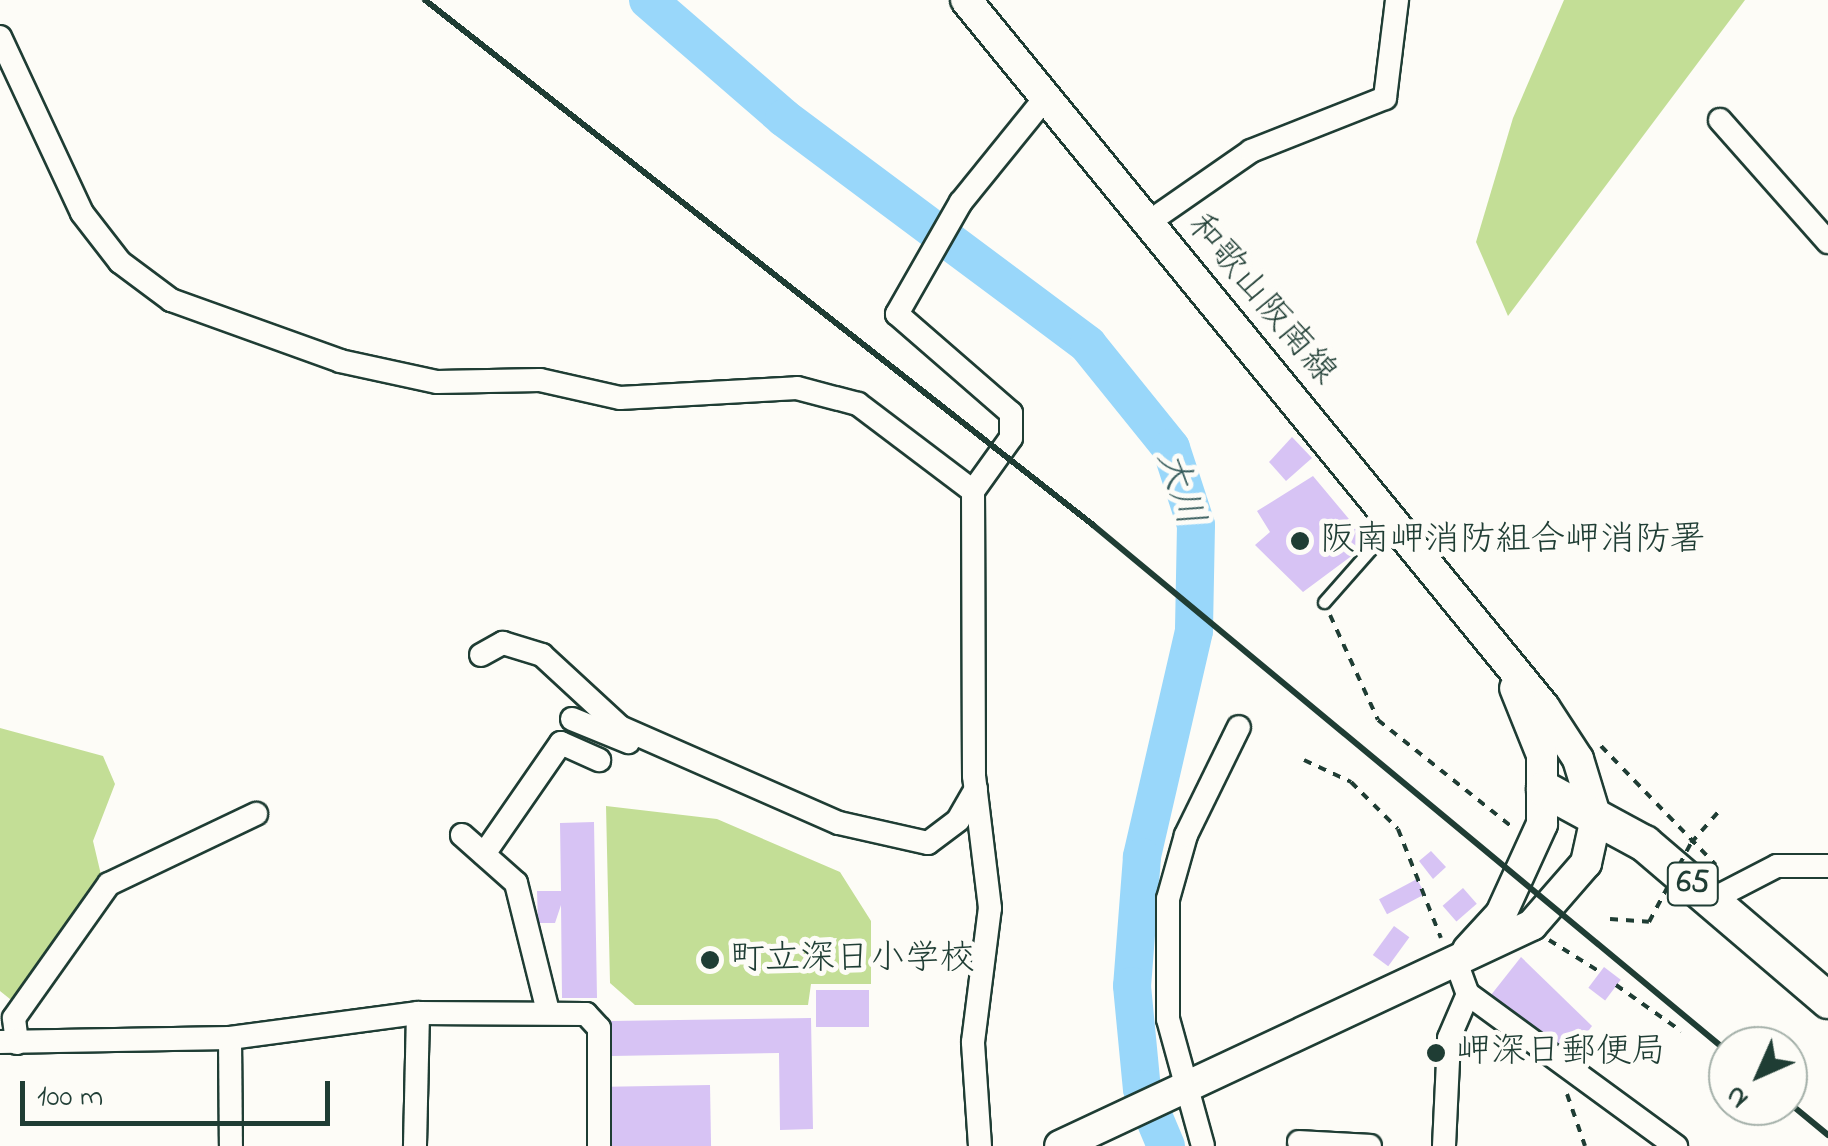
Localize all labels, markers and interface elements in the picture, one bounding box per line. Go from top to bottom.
street label: 和歌山阪南線 [1177,206,1345,394]
water label: 大川 [1145,446,1211,532]
place label: 阪南岬消防組合岬消防署 [1320,520,1705,562]
marker: 阪南岬消防組合岬消防署 [1289,530,1311,552]
road number: 65 [1666,857,1720,911]
place label: 町立深日小学校 [730,939,975,981]
marker: 町立深日小学校 [699,949,721,971]
north arrow [1708,1026,1808,1126]
place label: 岬深日郵便局 [1456,1032,1666,1074]
marker: 岬深日郵便局 [1425,1042,1447,1064]
scale bar [25,1061,335,1123]
text: N [1717,1075,1759,1117]
text: 100 m [37,1076,103,1120]

